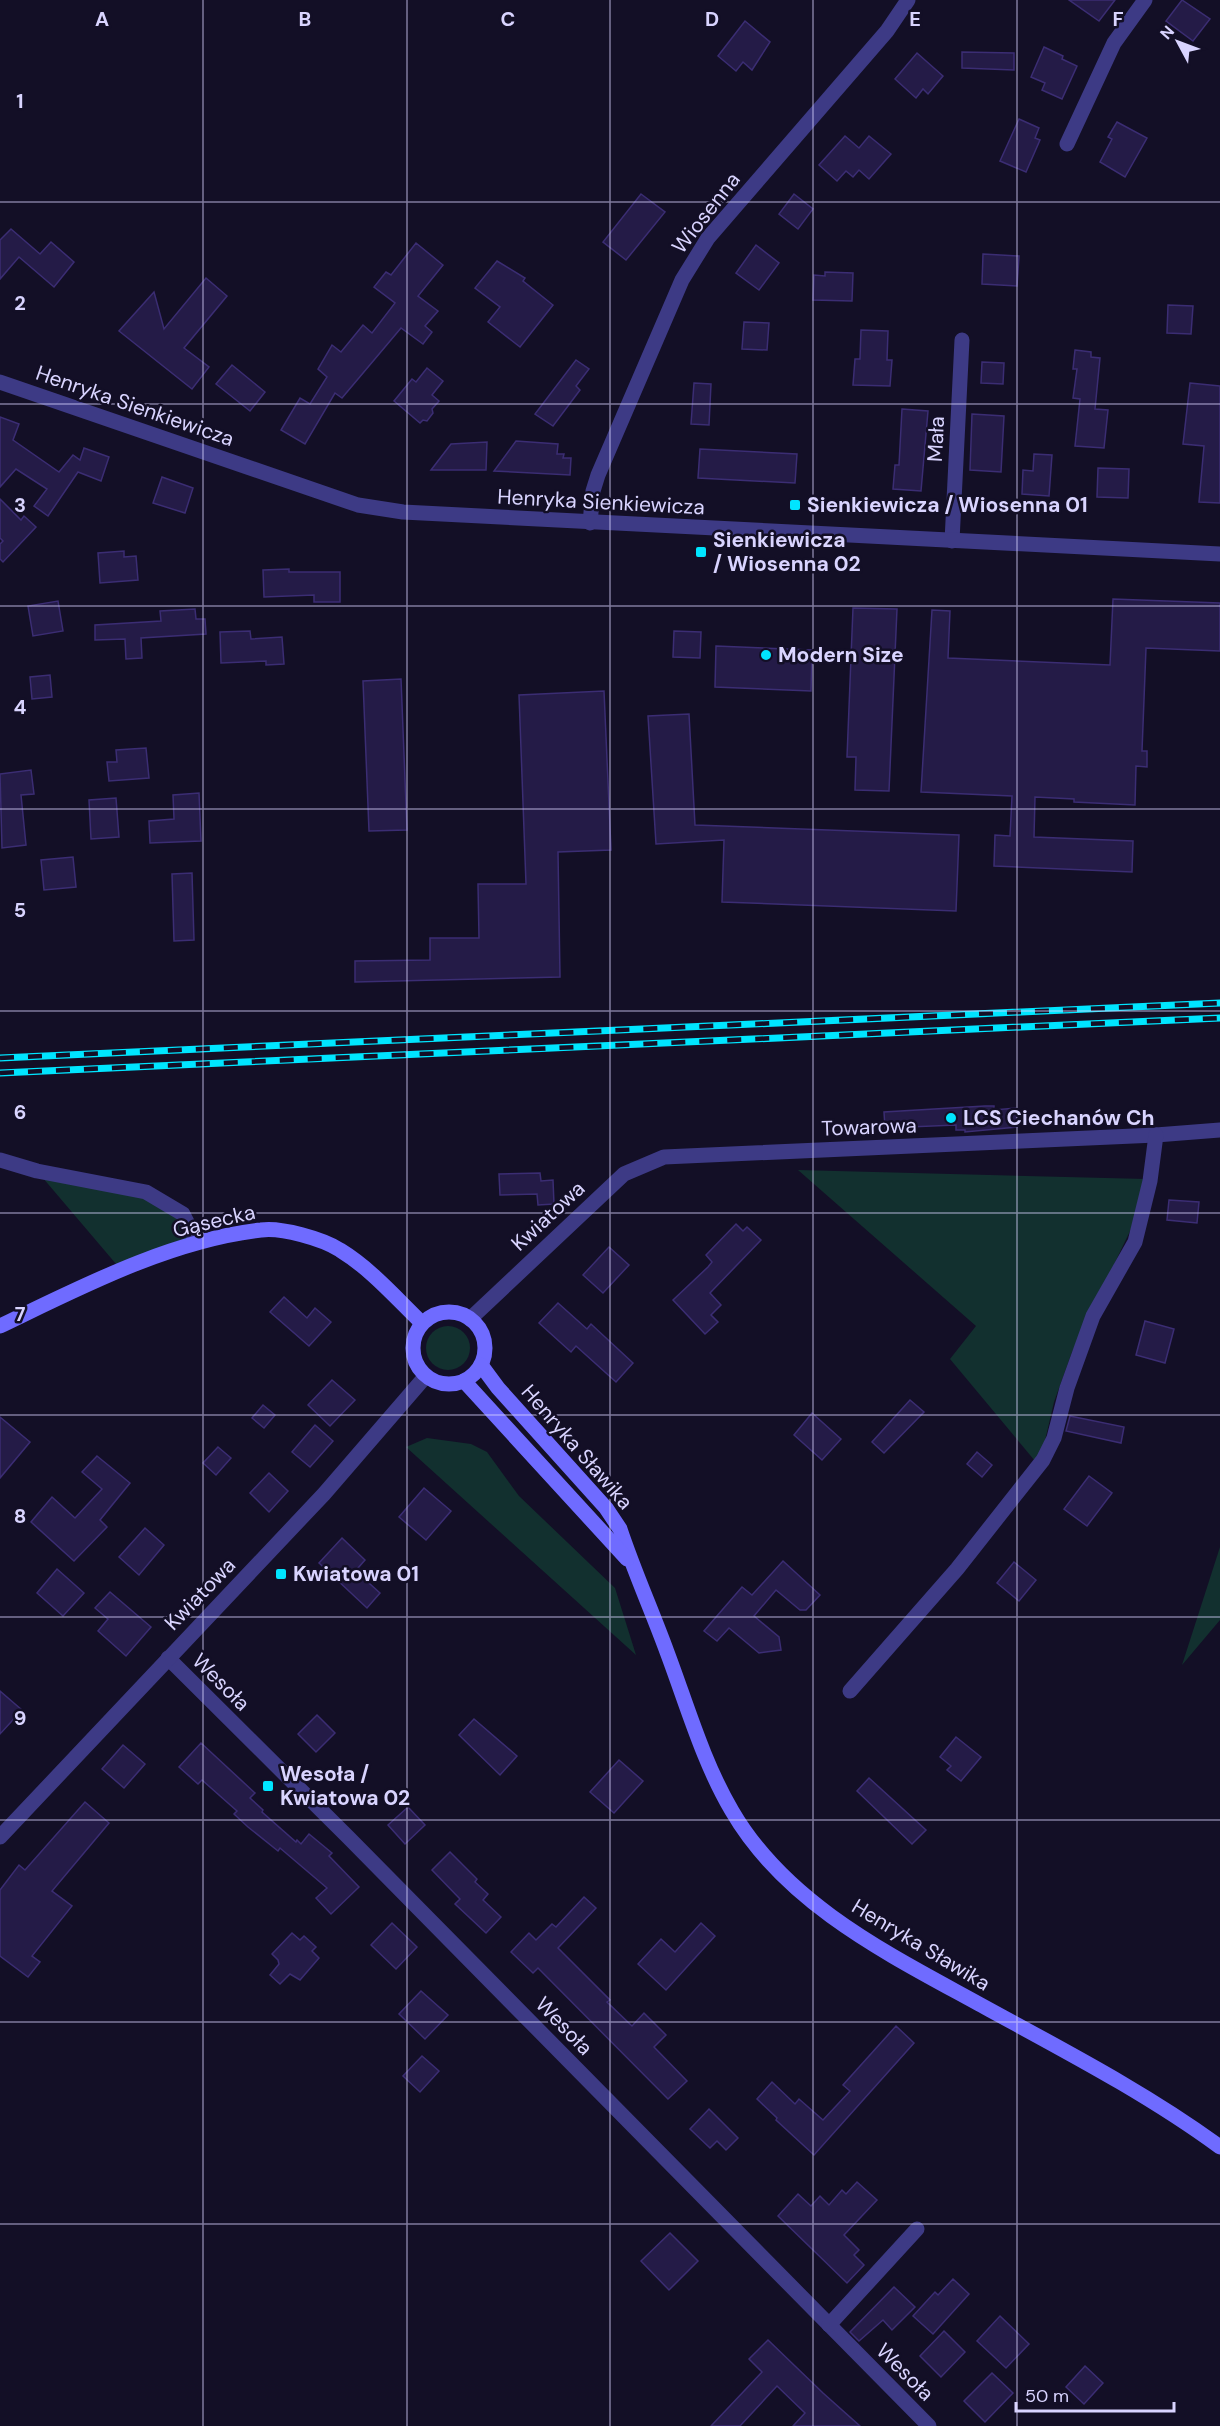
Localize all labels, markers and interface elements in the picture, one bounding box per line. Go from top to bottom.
text: A [95,6,109,32]
text: B [299,6,311,32]
text: C [501,6,515,32]
text: D [705,6,719,32]
text: E [909,6,921,32]
text: F [1112,6,1124,32]
north arrow [1148,12,1208,72]
text: N [1155,21,1179,44]
text: 1 [16,88,24,114]
street label: Wiosenna [665,167,747,259]
text: 2 [14,290,26,316]
street label: Henryka Sienkiewicza [32,359,238,453]
street label: Mała [921,415,951,463]
street label: Henryka Sienkiewicza [497,483,705,521]
place label: Sienkiewicza / Wiosenna 01 [807,491,1088,519]
text: 3 [14,492,26,518]
marker: Sienkiewicza / Wiosenna 01 [788,498,802,512]
place label: Sienkiewicza / Wiosenna 02 [713,526,861,578]
marker: Sienkiewicza / Wiosenna 02 [694,545,708,559]
place label: Modern Size [778,641,904,669]
marker: Modern Size [759,648,773,662]
text: 4 [14,694,27,720]
text: 5 [14,897,26,923]
text: 6 [14,1099,26,1125]
place label: LCS Ciechanów Ch [963,1104,1155,1132]
street label: Towarowa [821,1111,917,1143]
marker: LCS Ciechanów Ch [944,1111,958,1125]
street label: Kwiatowa [505,1175,591,1257]
street label: Gąsecka [170,1198,258,1244]
text: 7 [15,1301,26,1327]
street label: Henryka Sławika [515,1379,639,1515]
text: 8 [14,1503,26,1529]
street label: Kwiatowa [158,1552,242,1636]
place label: Kwiatowa 01 [293,1560,419,1588]
marker: Kwiatowa 01 [274,1567,288,1581]
street label: Wesoła [186,1647,256,1717]
text: 9 [14,1705,26,1731]
place label: Wesoła / Kwiatowa 02 [280,1760,410,1812]
marker: Wesoła / Kwiatowa 02 [261,1779,275,1793]
street label: Henryka Sławika [847,1893,995,1997]
street label: Wesoła [529,1991,599,2061]
street label: Wesoła [870,2337,940,2407]
scale bar [1016,2375,1174,2413]
text: 50 m [1025,2384,1069,2408]

